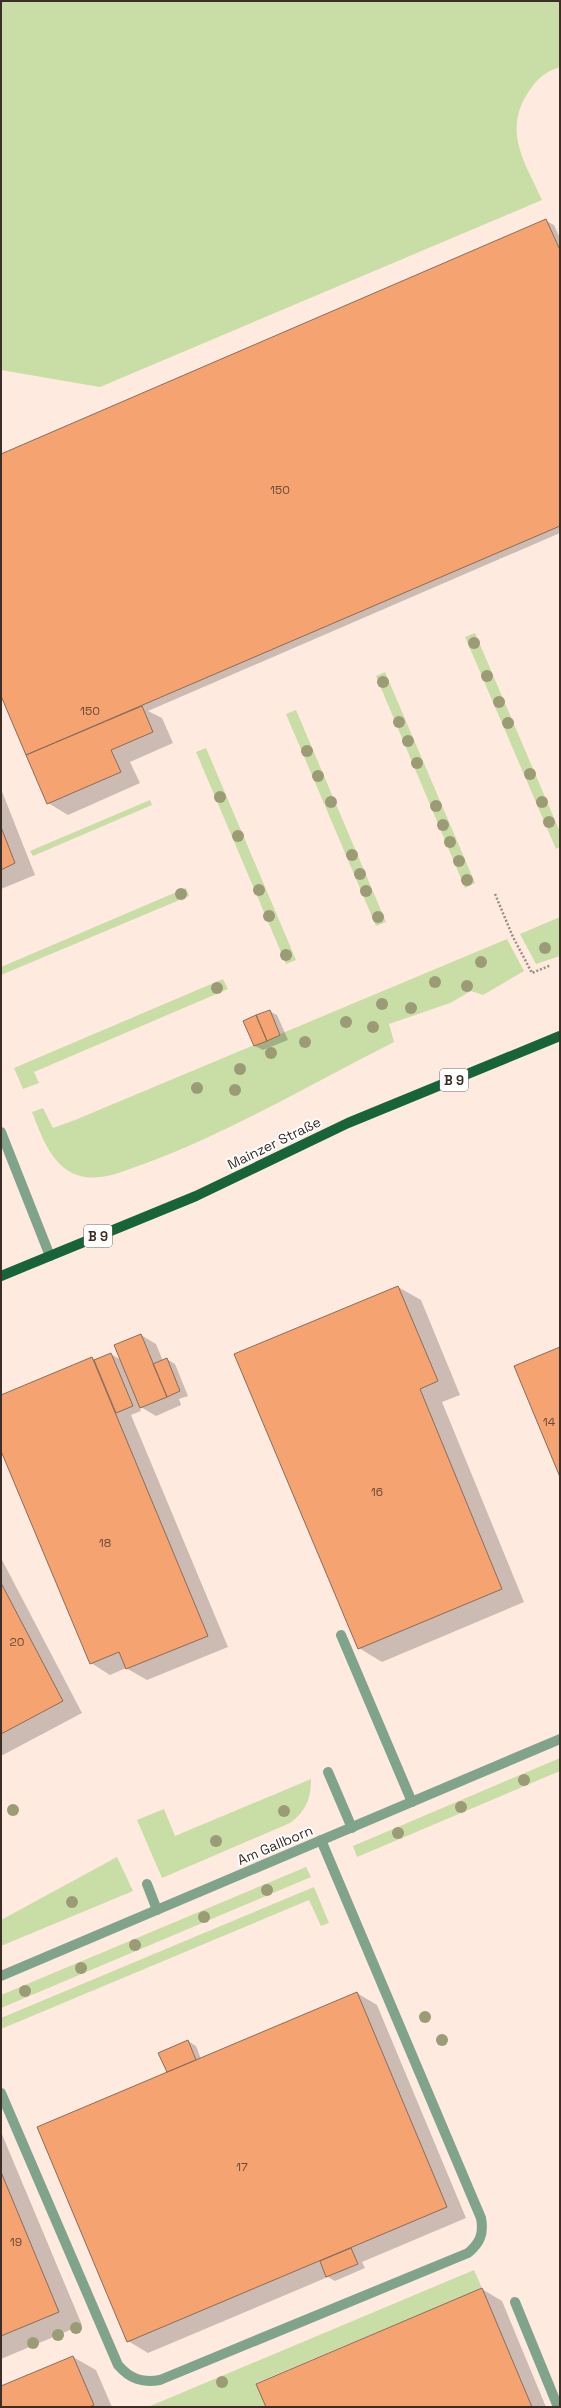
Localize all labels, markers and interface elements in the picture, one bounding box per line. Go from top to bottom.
house number: 150 [270,482,290,498]
house number: 150 [80,703,100,719]
road number: B 9 [440,1069,468,1091]
street label: Mainzer Straße [224,1113,324,1173]
road number: B 9 [84,1225,112,1247]
house number: 14 [543,1414,556,1430]
house number: 16 [371,1484,383,1500]
house number: 18 [99,1535,111,1551]
house number: 20 [10,1634,24,1650]
street label: Am Gallborn [235,1821,315,1869]
house number: 17 [236,2159,248,2175]
house number: 19 [10,2234,22,2250]

